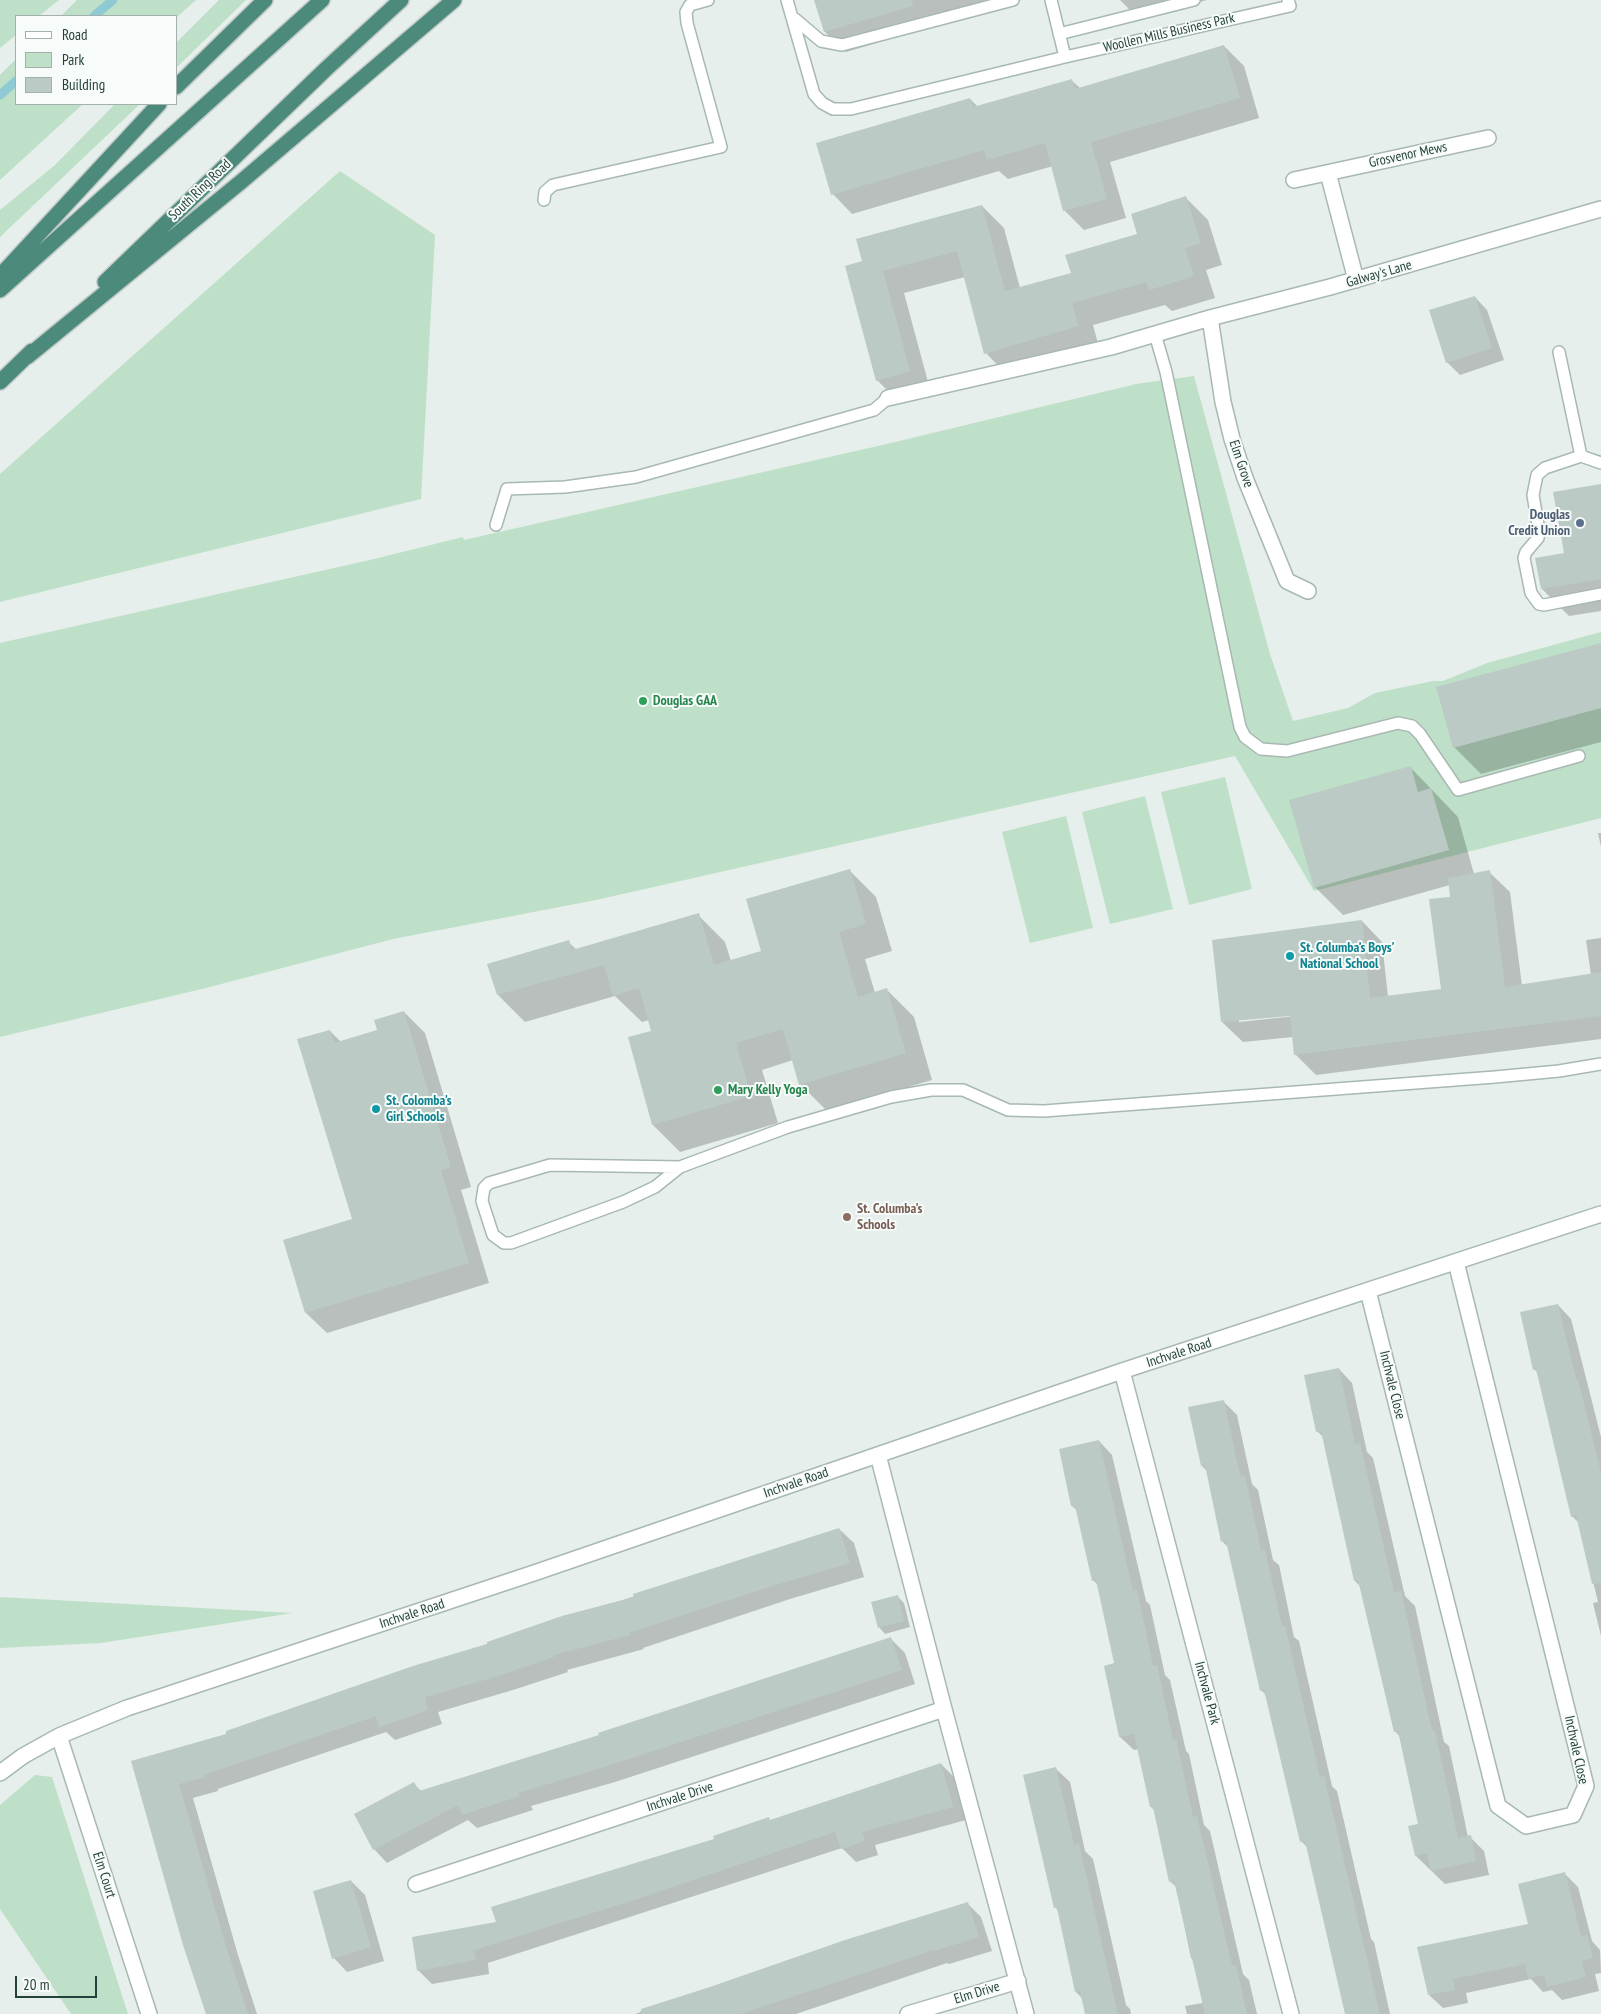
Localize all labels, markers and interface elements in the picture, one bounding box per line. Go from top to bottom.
street label: Woollen Mills Business Park [1102,10,1236,56]
legend [15,15,178,105]
text: Road [62,25,88,44]
text: Park [62,50,84,69]
text: Building [62,75,105,94]
street label: Grosvenor Mews [1367,139,1449,171]
street label: South Ring Road [165,156,235,224]
street label: Galway's Lane [1344,257,1414,291]
street label: Elm Grove [1225,438,1257,490]
place label: Douglas Credit Union [1508,507,1570,540]
marker: Douglas Credit Union [1574,517,1586,529]
place label: Douglas GAA [653,693,717,709]
marker: Douglas GAA [637,695,649,707]
place label: St. Columba’s Boys’ National School [1300,940,1394,972]
marker: St. Columba’s Boys’ National School [1284,950,1296,962]
place label: Mary Kelly Yoga [728,1082,807,1098]
marker: Mary Kelly Yoga [712,1084,724,1096]
place label: St. Colomba's Girl Schools [386,1093,452,1126]
marker: St. Colomba's Girl Schools [370,1103,382,1115]
place label: St. Columba’s Schools [857,1201,922,1234]
marker: St. Columba’s Schools [841,1211,853,1223]
street label: Inchvale Road [1144,1335,1214,1371]
street label: Inchvale Close [1375,1349,1409,1421]
street label: Inchvale Road [761,1464,831,1502]
street label: Inchvale Road [377,1596,447,1632]
street label: Inchvale Park [1191,1660,1223,1726]
street label: Inchvale Close [1561,1714,1591,1786]
street label: Inchvale Drive [645,1778,715,1816]
street label: Elm Court [89,1850,119,1900]
scale bar [18,1966,100,1998]
text: 20 m [23,1975,49,1994]
street label: Elm Drive [952,1978,1002,2008]

